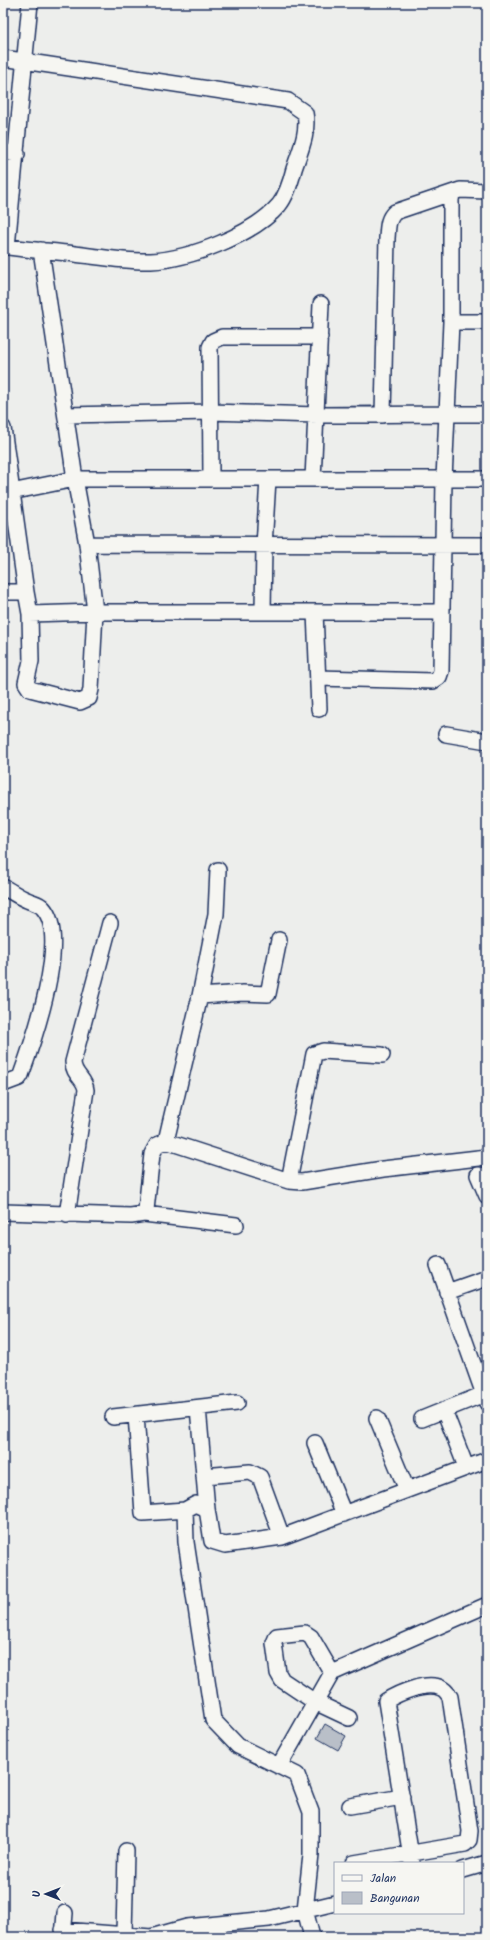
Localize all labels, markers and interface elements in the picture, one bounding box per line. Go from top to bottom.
legend [334,1862,464,1914]
text: Jalan [370,1869,396,1888]
north arrow [26,1874,66,1914]
text: Bangunan [370,1889,420,1908]
text: U [28,1890,46,1897]

